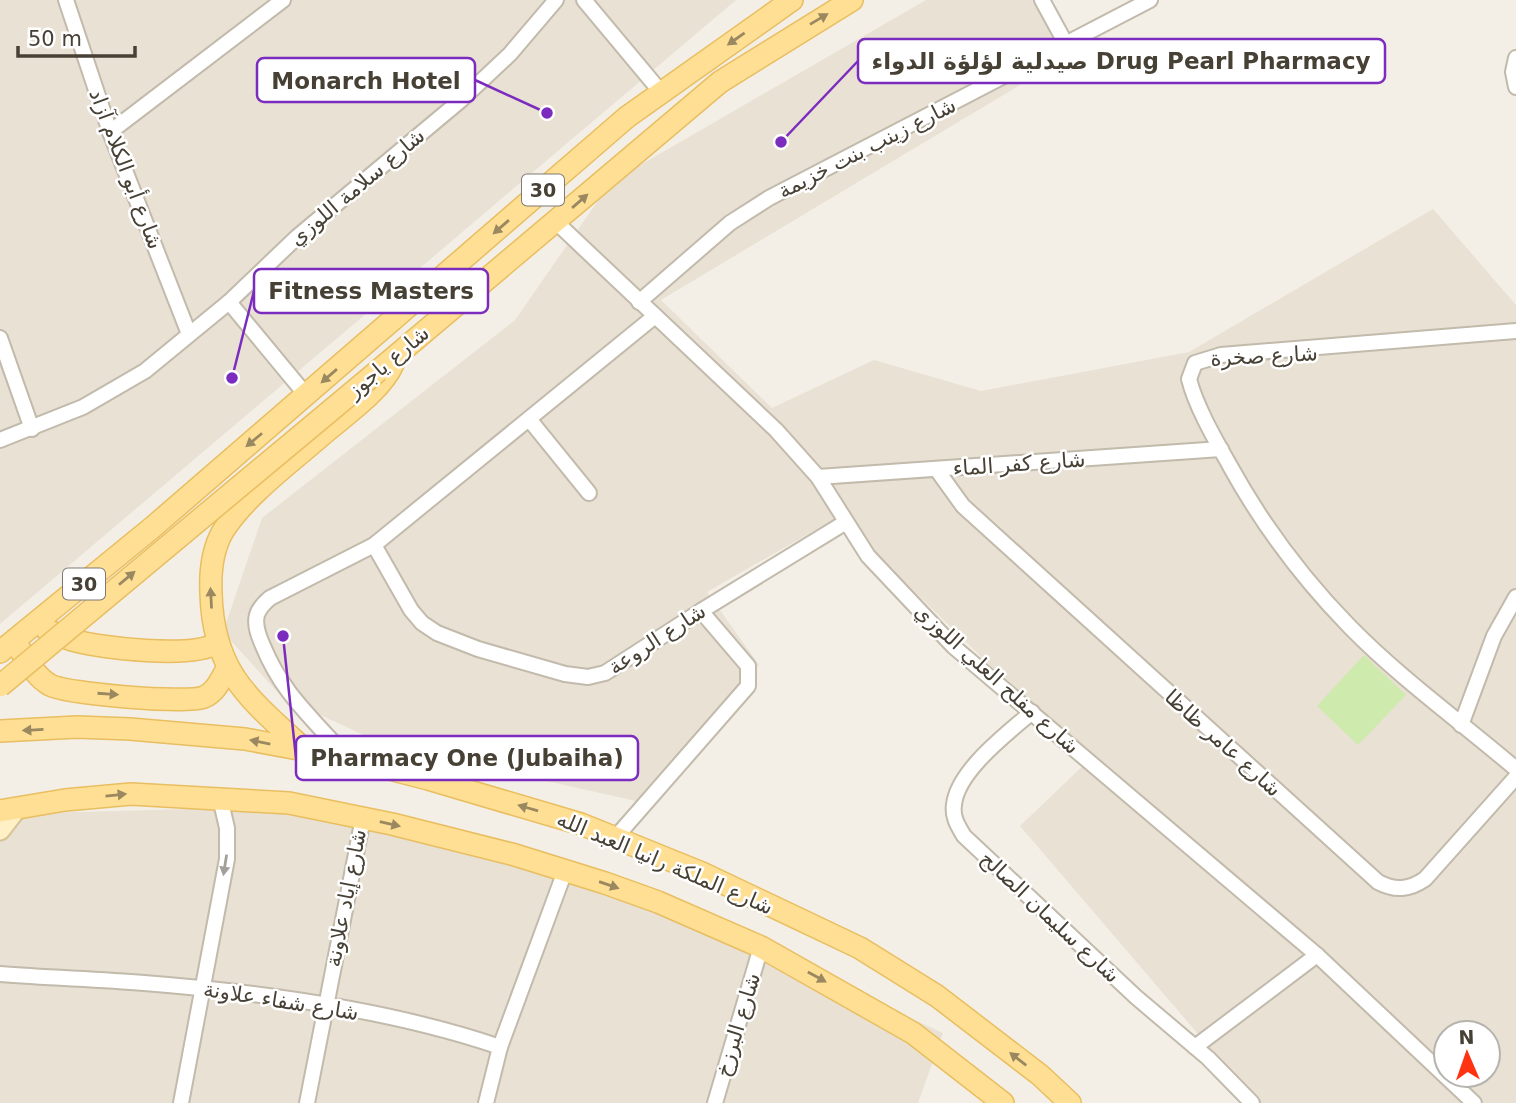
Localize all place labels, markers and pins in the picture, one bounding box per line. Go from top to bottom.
callout: صيدلية لؤلؤة الدواء Drug Pearl Pharmacy [858,39,1385,83]
callout: Monarch Hotel [257,58,475,102]
callout: Fitness Masters [254,269,488,313]
callout: Pharmacy One (Jubaiha) [296,736,638,780]

